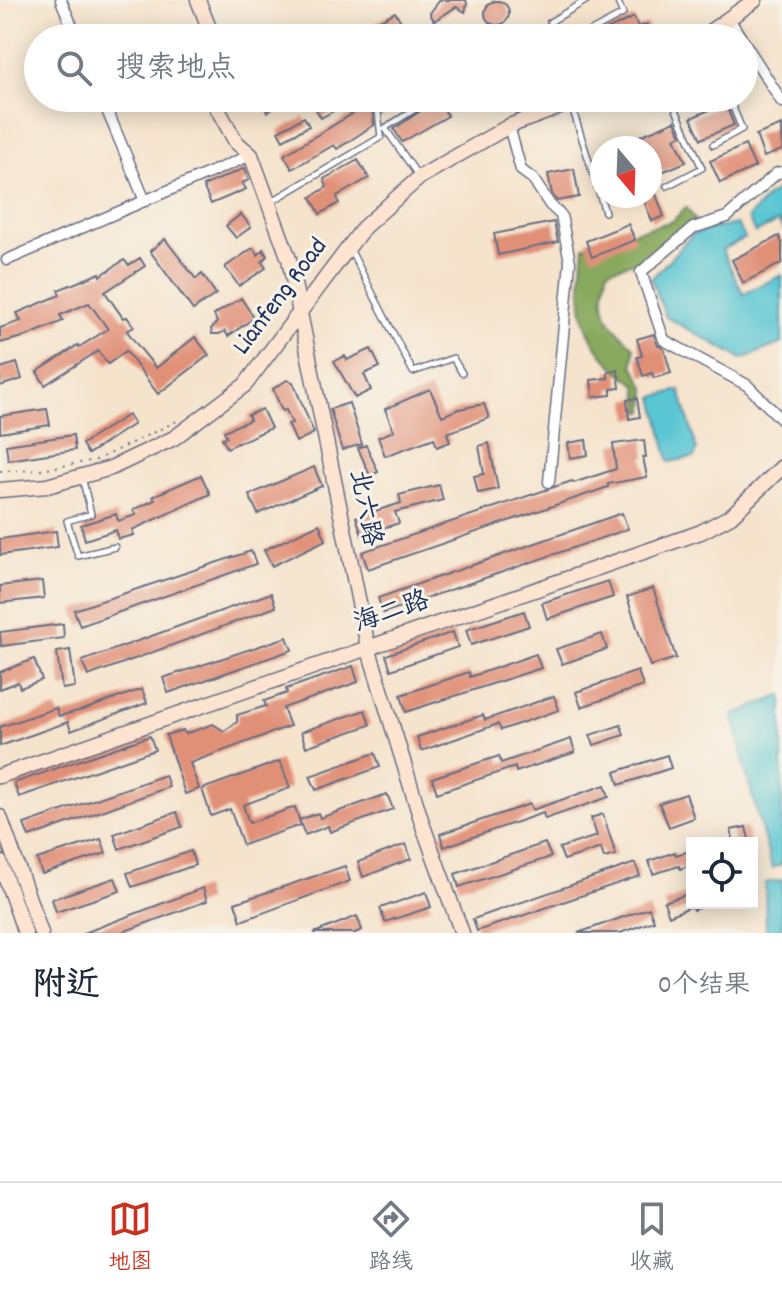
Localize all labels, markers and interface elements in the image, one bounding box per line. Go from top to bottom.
search box [24,24,758,112]
icon: search [52,46,96,90]
text: 搜索地点 [116,49,236,92]
north arrow [590,136,662,208]
street label: Lianfeng Road [225,231,337,363]
street label: 北六路 [338,466,390,550]
street label: 海二路 [349,583,435,643]
map controls [686,837,758,909]
button: locate [686,837,758,909]
text: 附近 [32,963,100,1012]
text: 0个结果 [658,968,750,1005]
tab: 地图 [108,1197,152,1279]
tab: 路线 [369,1197,413,1279]
tab: 收藏 [630,1197,674,1279]

